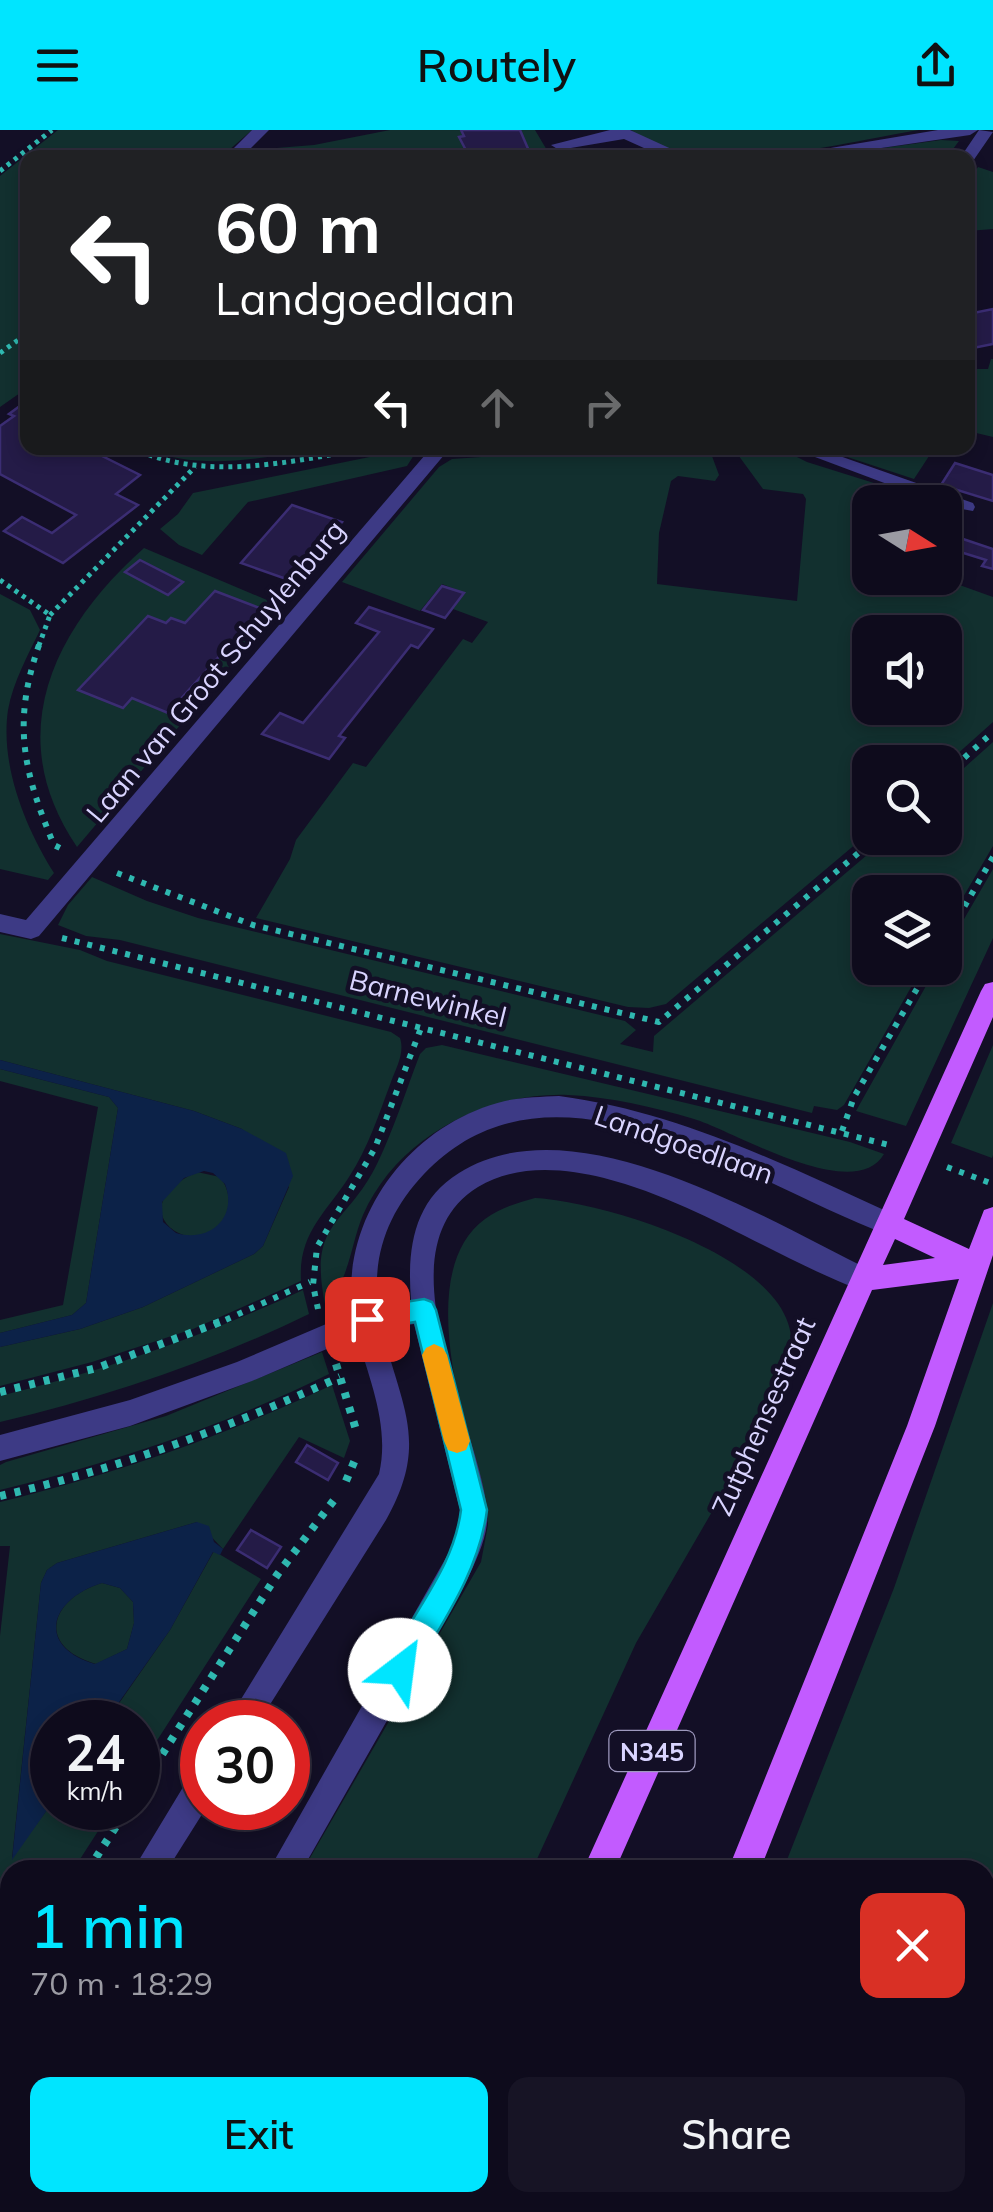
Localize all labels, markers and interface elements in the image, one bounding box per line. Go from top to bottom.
text: Routely [417,37,576,93]
icon: menu [30,38,85,93]
icon: share [908,38,963,93]
text: 60 m [215,183,381,271]
icon: left [50,190,180,320]
text: Landgoedlaan [215,270,515,326]
icon: left [365,380,420,435]
icon: ahead [470,380,525,435]
icon: right [575,380,630,435]
north arrow [852,485,962,595]
map controls [852,485,962,985]
street label: Laan van Groot Schuylenburg [78,513,352,829]
button: sound [852,615,962,725]
button: search [852,745,962,855]
button: layers [852,875,962,985]
street label: Barnewinkel [346,962,510,1034]
street label: Landgoedlaan [590,1097,778,1191]
pin [325,1277,410,1362]
icon: arrive [340,1292,395,1347]
street label: Zutphensestraat [704,1311,822,1521]
position arrow [348,1618,452,1722]
speed limit sign: 30 [180,1700,310,1830]
text: 24 [65,1721,125,1784]
road number: N345 [610,1731,694,1771]
text: km/h [67,1775,123,1806]
text: 1 min [30,1888,186,1963]
button: close [860,1893,965,1998]
text: 70 m · 18:29 [30,1963,213,2003]
button: Exit [30,2077,488,2192]
button: Share [508,2077,965,2192]

